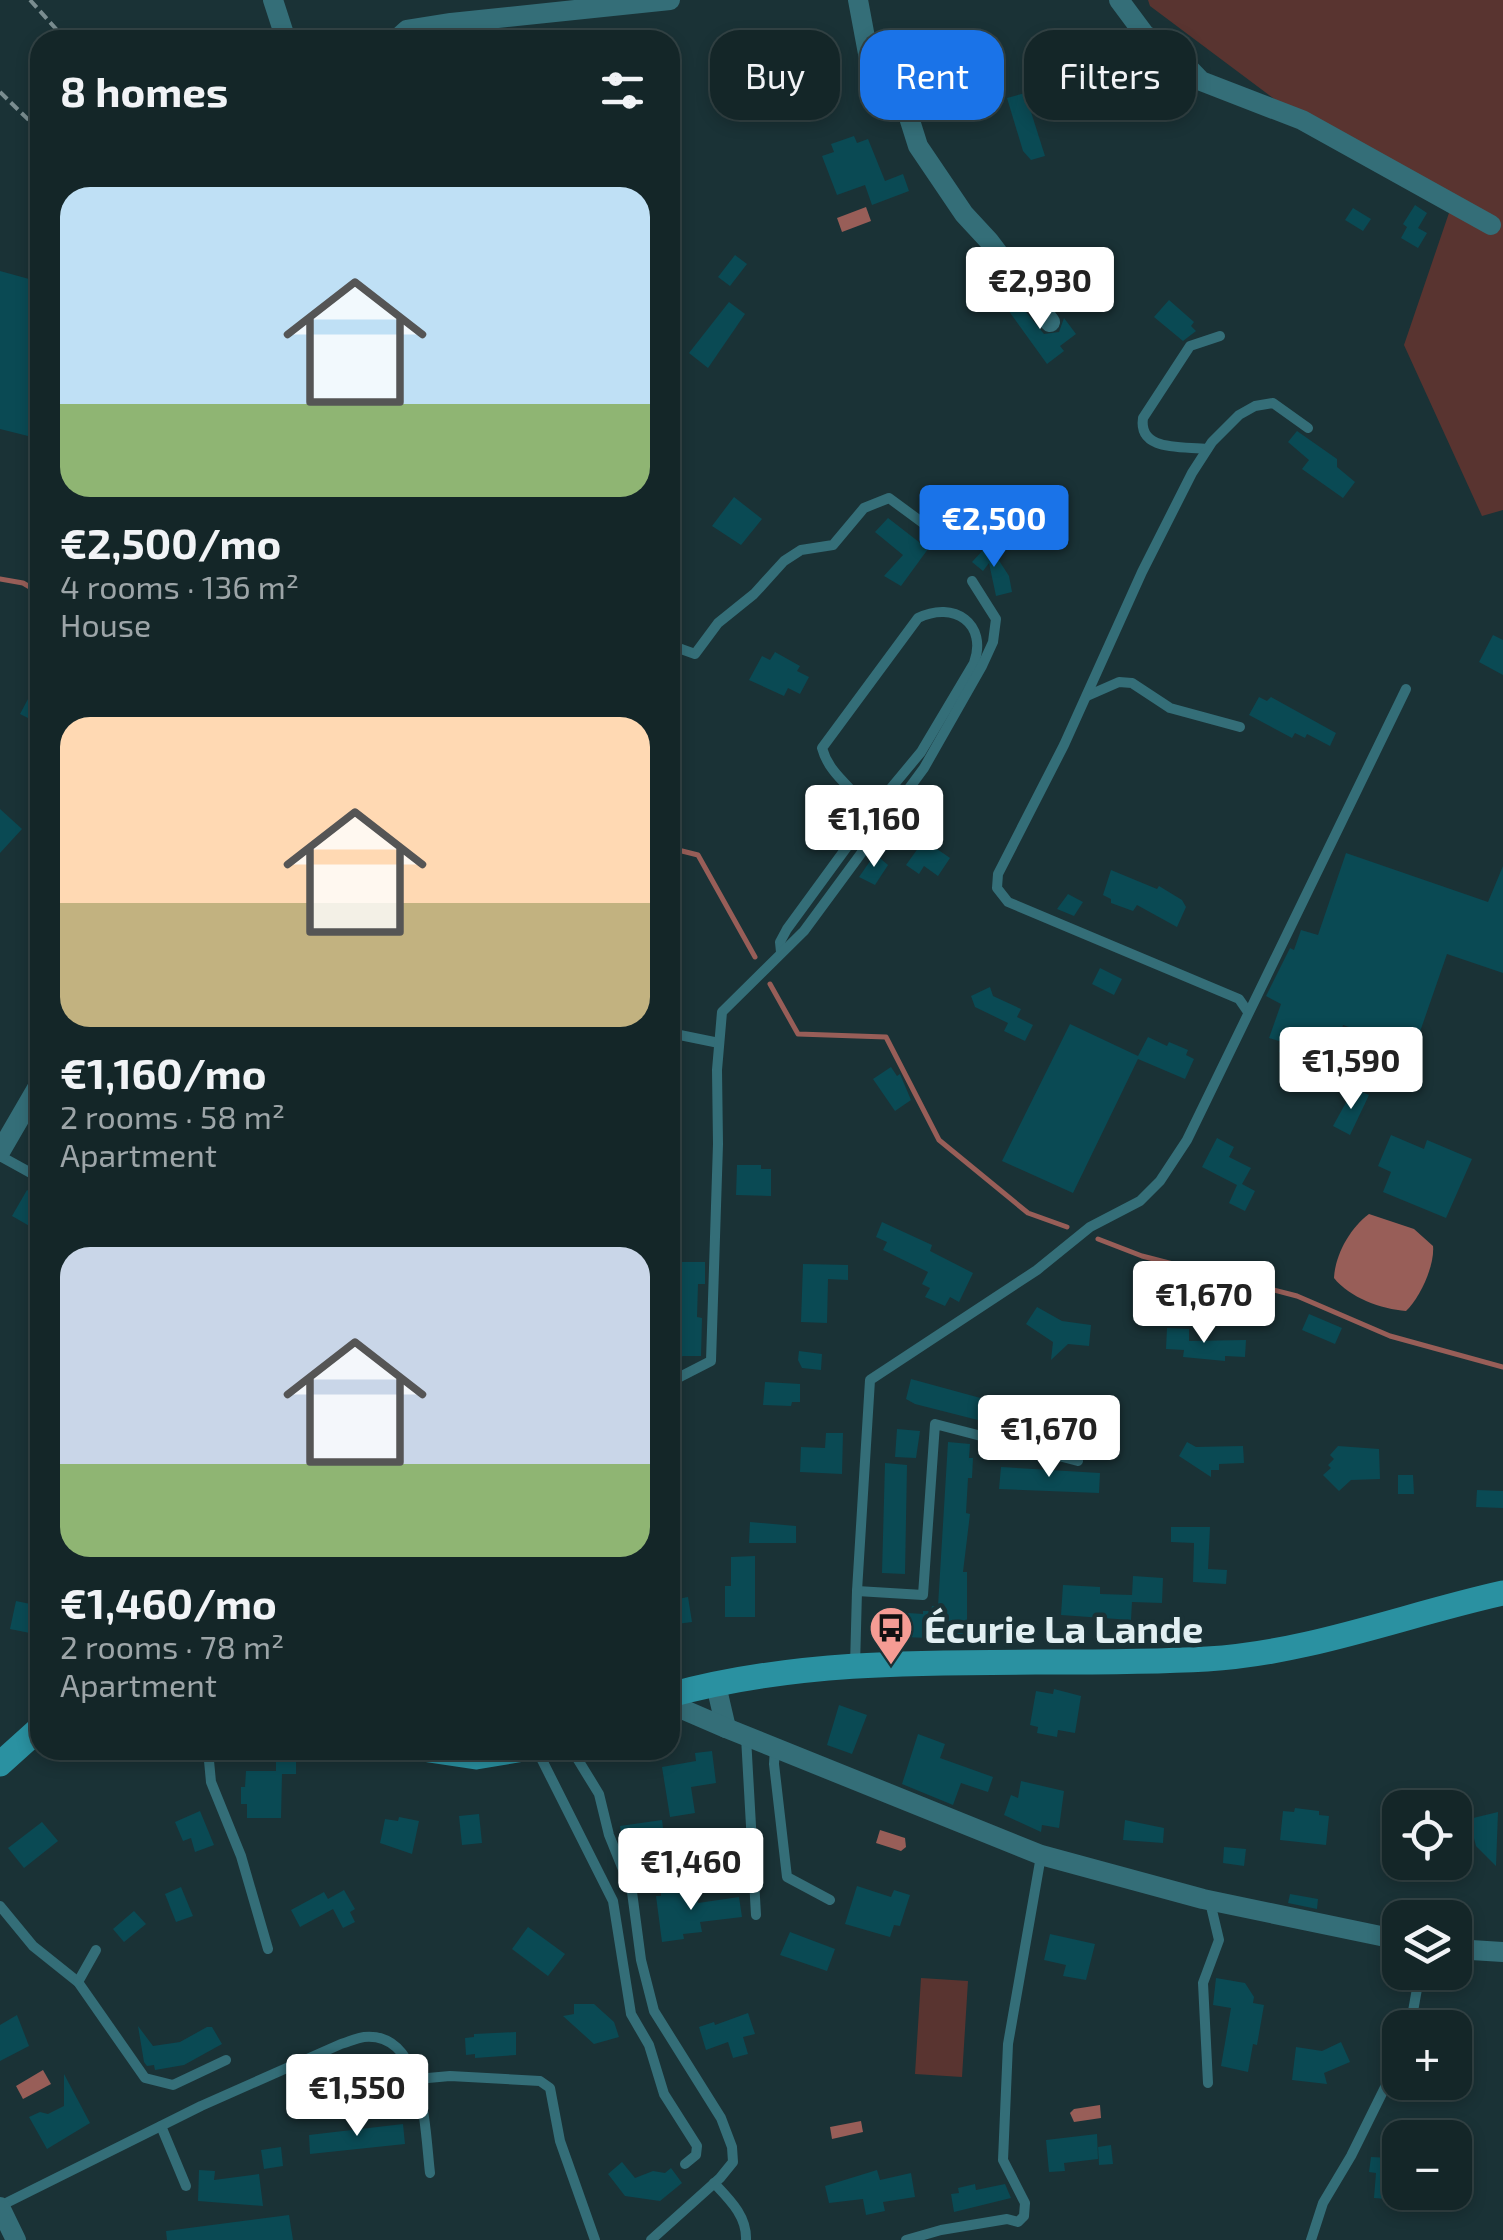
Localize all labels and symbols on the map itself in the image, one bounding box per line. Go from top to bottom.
pin: €2,930 [959,247,1121,332]
pin: €2,500 [913,485,1075,570]
pin: €1,160 [793,785,955,870]
pin: €1,590 [1270,1027,1432,1112]
pin: €1,670 [1123,1261,1285,1346]
pin: €1,670 [968,1395,1130,1480]
bus stop icon: Écurie La Lande [868,1605,914,1666]
place label: Écurie La Lande [924,1605,1203,1651]
pin: €1,460 [610,1828,772,1913]
pin: €1,550 [276,2054,438,2139]

